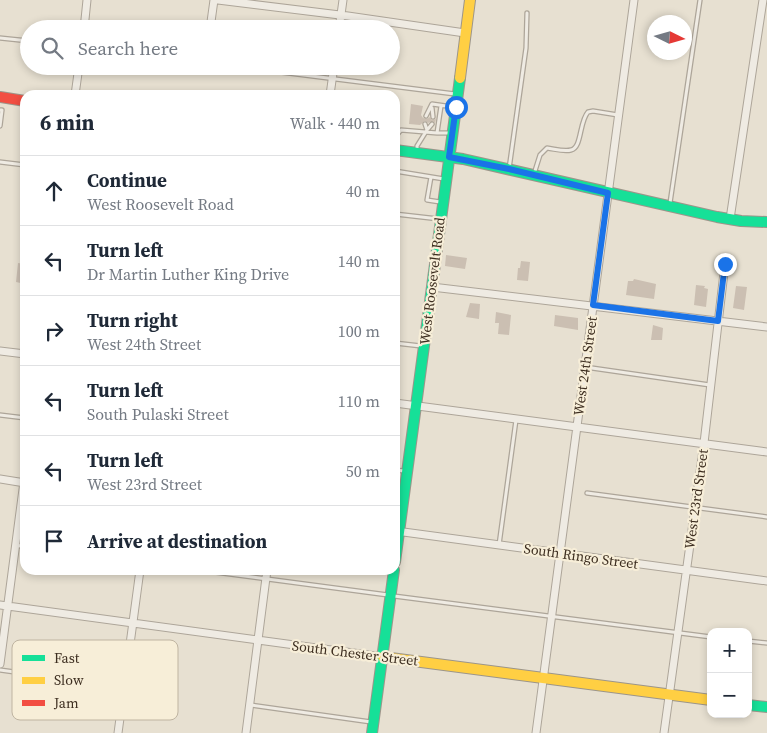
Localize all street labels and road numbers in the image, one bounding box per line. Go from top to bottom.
street label: West Roosevelt Road [414,216,450,346]
street label: West 24th Street [568,315,602,417]
street label: West 23rd Street [679,447,713,550]
street label: South Ringo Street [523,538,640,574]
street label: South Chester Street [291,635,420,671]

